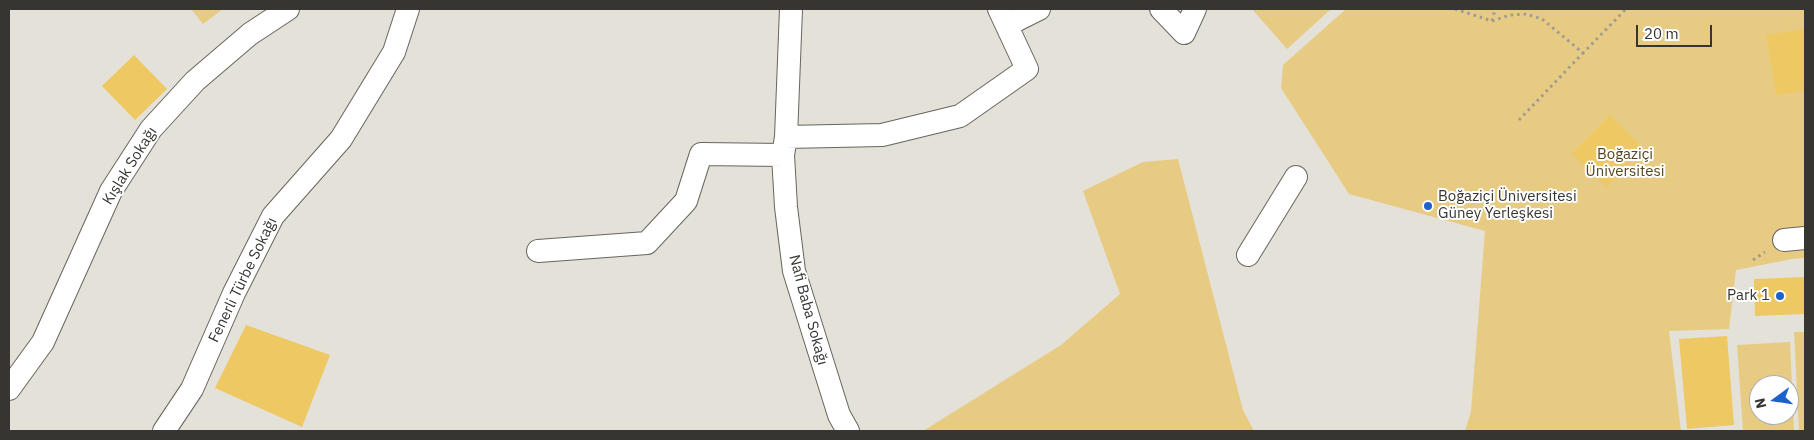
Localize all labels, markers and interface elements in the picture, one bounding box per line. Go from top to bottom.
scale bar [1639,15,1715,47]
text: 20 m [1644,24,1679,43]
street label: Kışlak Sokağı [99,124,161,208]
park label: Boğaziçi Üniversitesi [1586,146,1664,181]
place label: Boğaziçi Üniversitesi Güney Yerleşkesi [1438,188,1577,223]
marker: Boğaziçi Üniversitesi Güney Yerleşkesi [1422,200,1434,212]
street label: Fenerli Türbe Sokağı [205,215,281,345]
street label: Nafi Baba Sokağı [785,253,831,367]
place label: Park 1 [1727,287,1770,305]
marker: Park 1 [1774,290,1786,302]
north arrow [1749,375,1799,425]
text: N [1750,396,1770,410]

